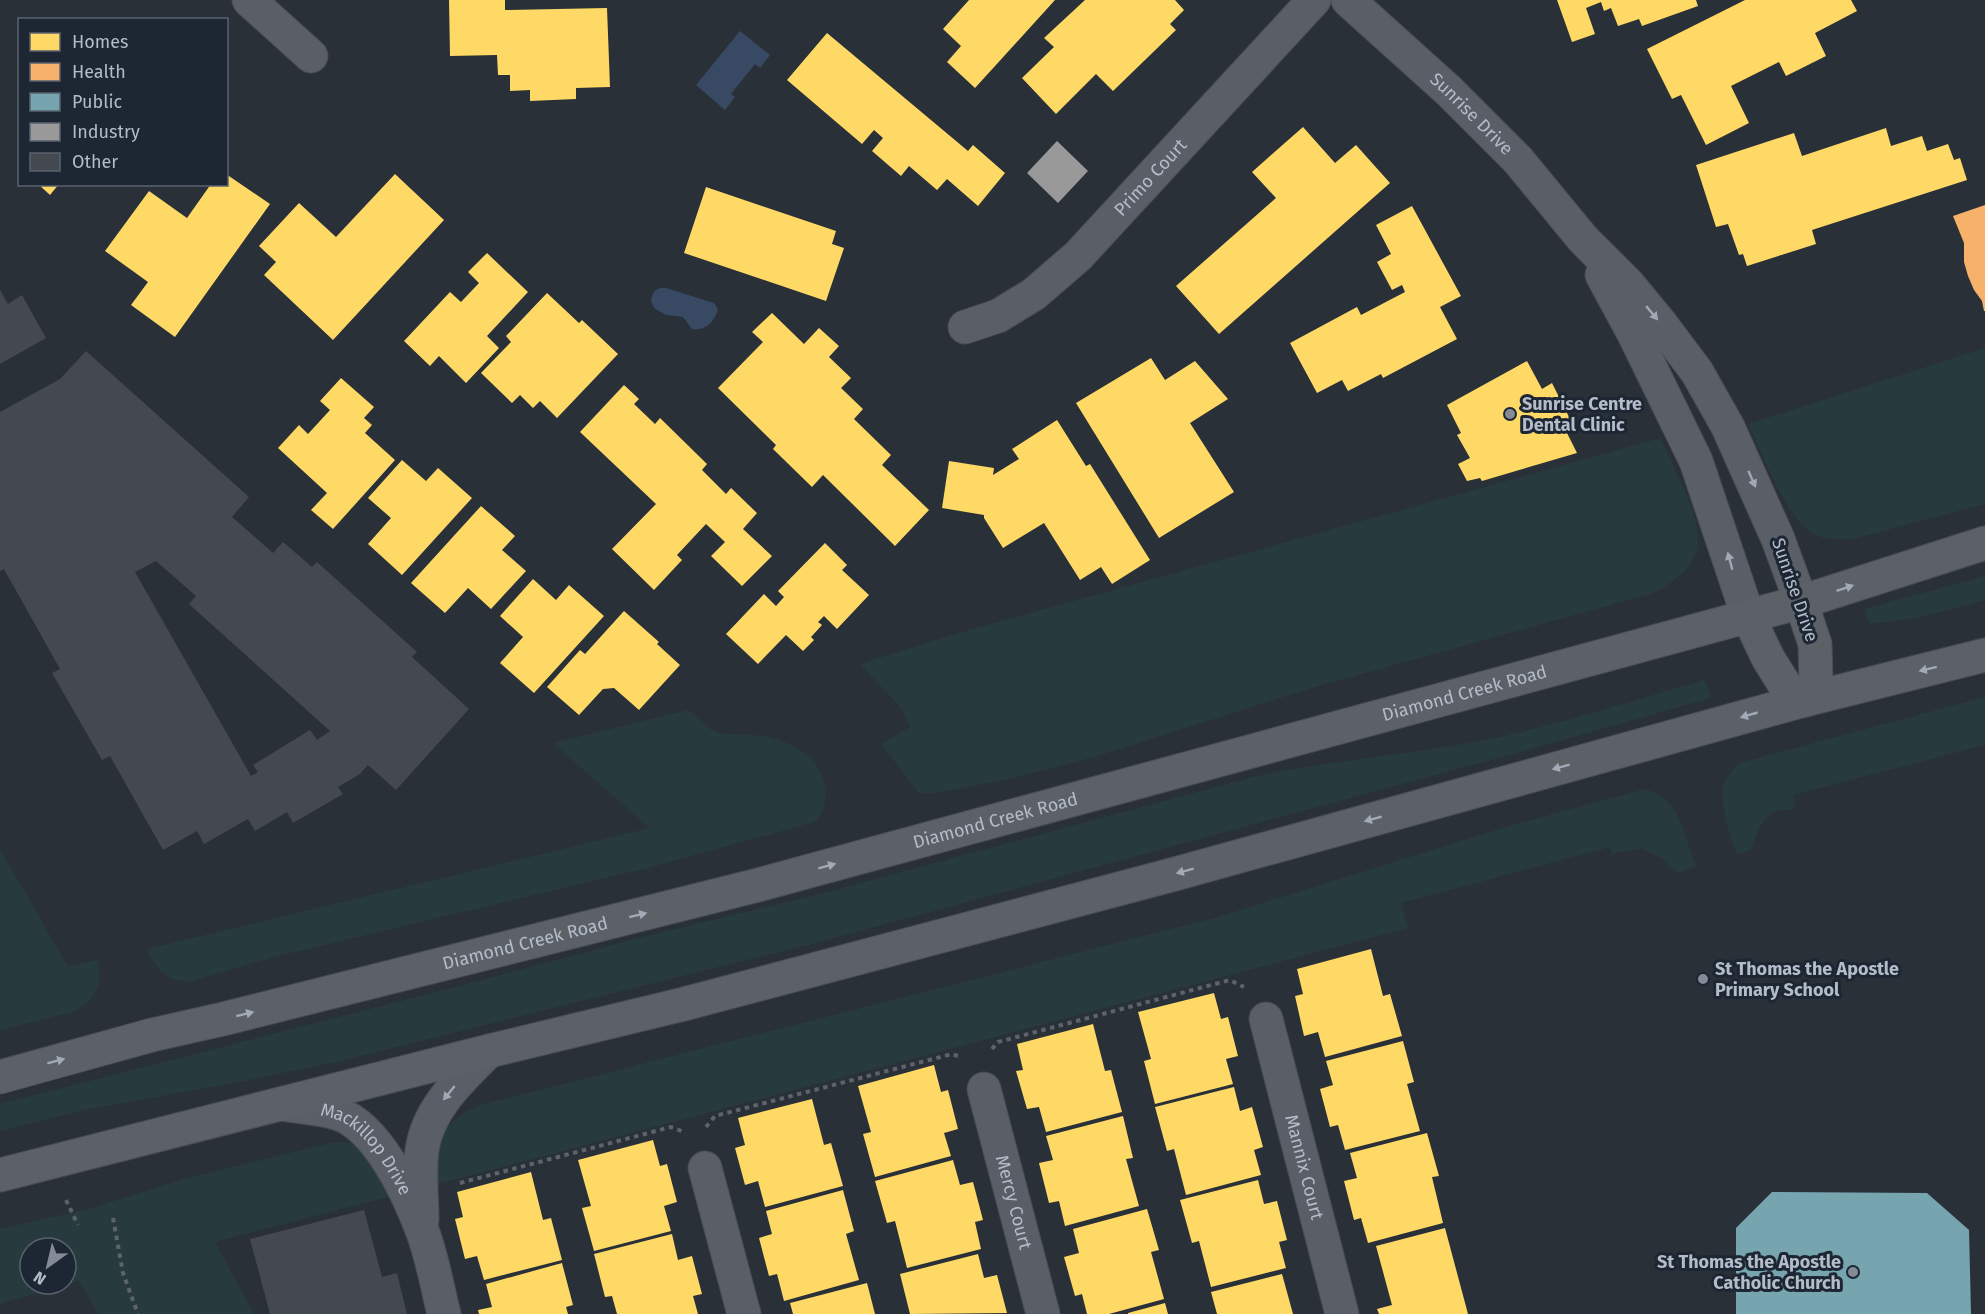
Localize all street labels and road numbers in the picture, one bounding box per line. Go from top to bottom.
street label: Sunrise Drive [1425,68,1518,160]
street label: Primo Court [1109,134,1192,221]
street label: Sunrise Drive [1767,535,1823,645]
street label: Diamond Creek Road [1380,660,1549,726]
street label: Diamond Creek Road [911,788,1080,853]
street label: Diamond Creek Road [440,912,610,975]
street label: Mackillop Drive [319,1099,416,1199]
street label: Mannix Court [1280,1112,1328,1223]
street label: Mercy Court [991,1153,1037,1252]

